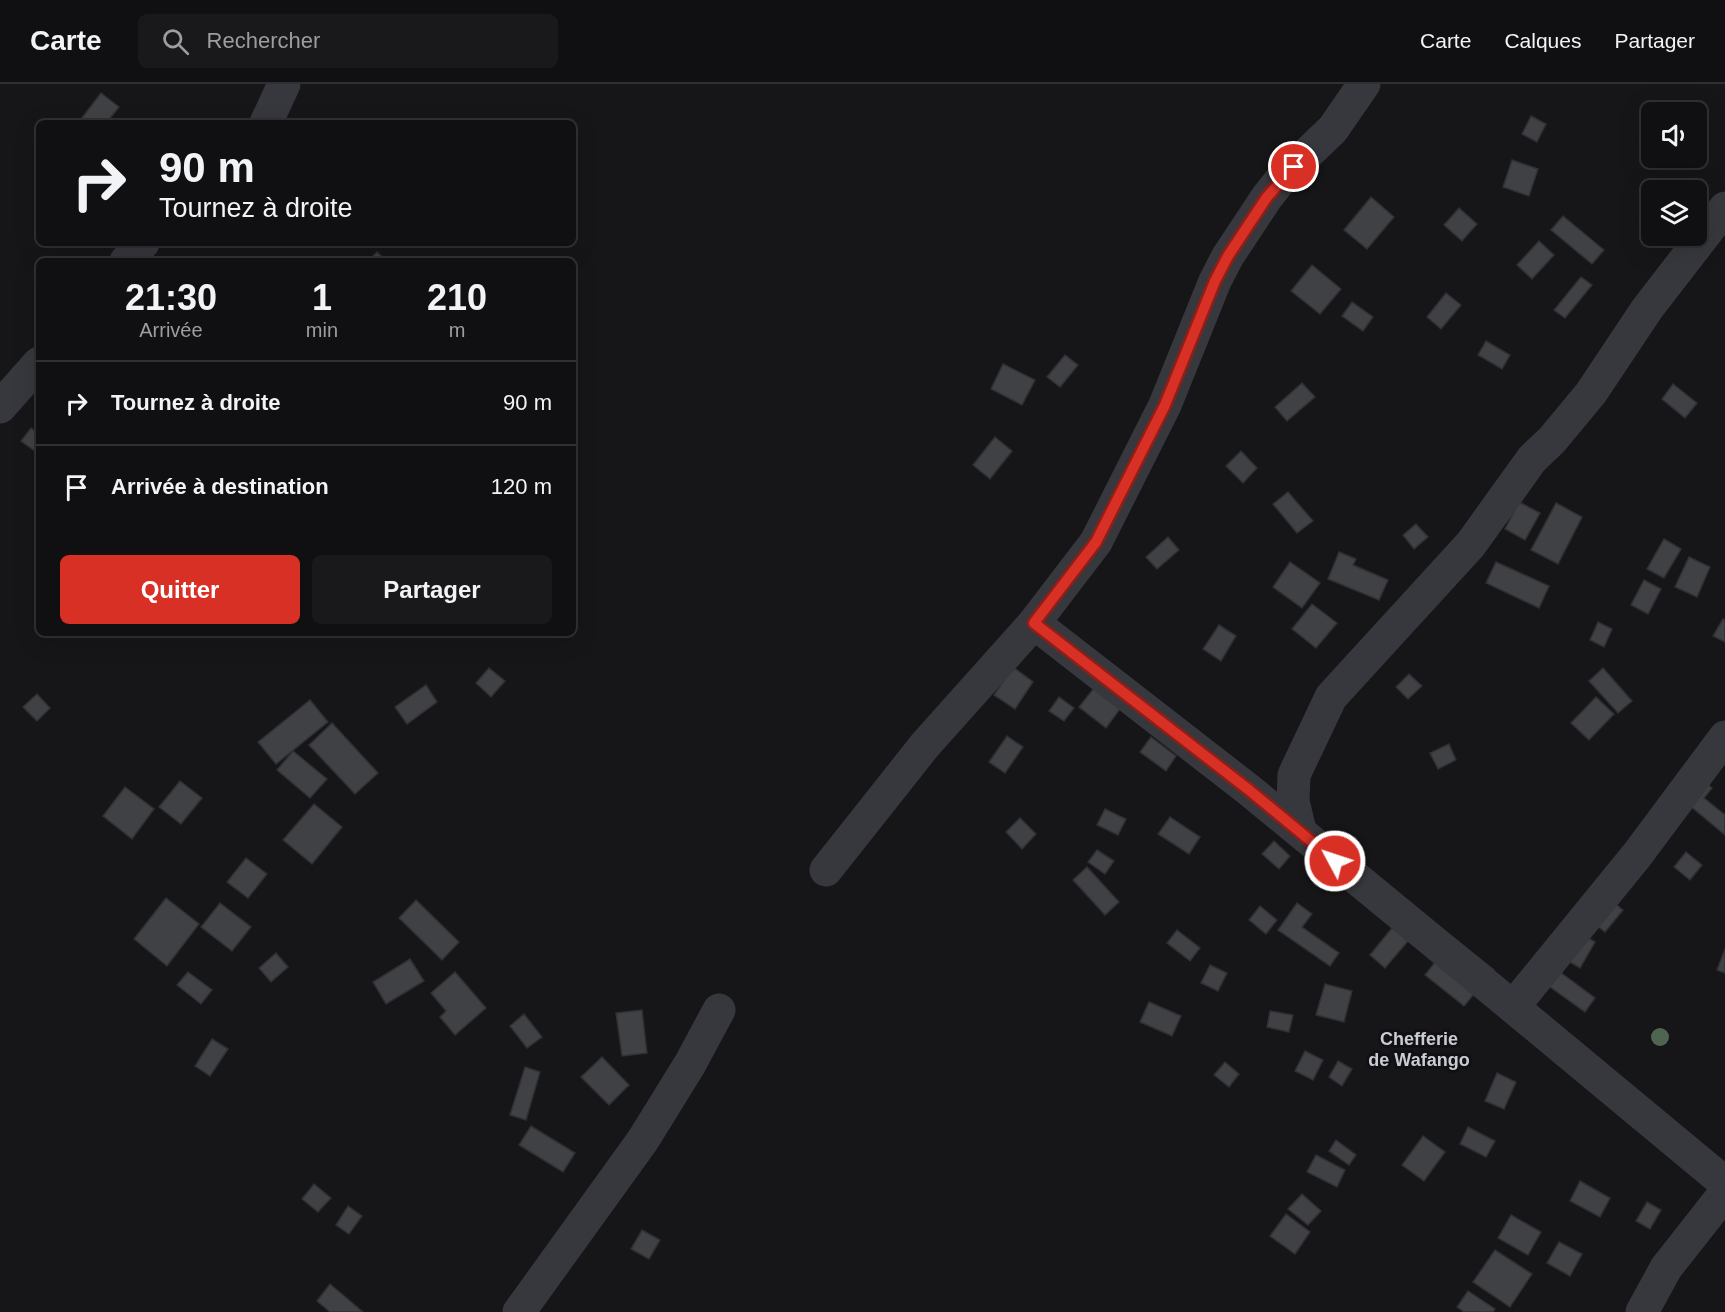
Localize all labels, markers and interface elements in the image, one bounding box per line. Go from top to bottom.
search box [138,14,558,68]
text: Carte [30,25,102,56]
icon: search [159,25,192,58]
text: Rechercher [207,28,320,53]
text: Carte [1420,29,1471,52]
text: Calques [1504,29,1581,52]
text: Partager [1614,29,1695,52]
map controls [1641,102,1707,246]
button: sound [1641,102,1707,168]
pin [1268,141,1319,192]
icon: right [60,144,138,222]
text: 90 m [159,144,255,191]
icon: arrive [1277,150,1310,183]
button: layers [1641,180,1707,246]
text: Tournez à droite [159,193,353,223]
text: 21:30 [125,277,217,318]
text: 1 [312,277,332,318]
text: 210 [427,277,487,318]
text: Arrivée [139,319,203,341]
text: min [306,319,338,341]
text: m [449,319,465,341]
icon: right [60,387,93,420]
text: Tournez à droite [111,390,281,415]
text: 90 m [503,390,552,415]
icon: arrive [60,471,93,504]
text: Arrivée à destination [111,474,329,499]
text: 120 m [491,474,552,499]
button: Quitter [60,555,300,624]
button: Partager [312,555,552,624]
position arrow [1303,829,1367,893]
district label: Chefferie de Wafango [1368,1029,1470,1070]

